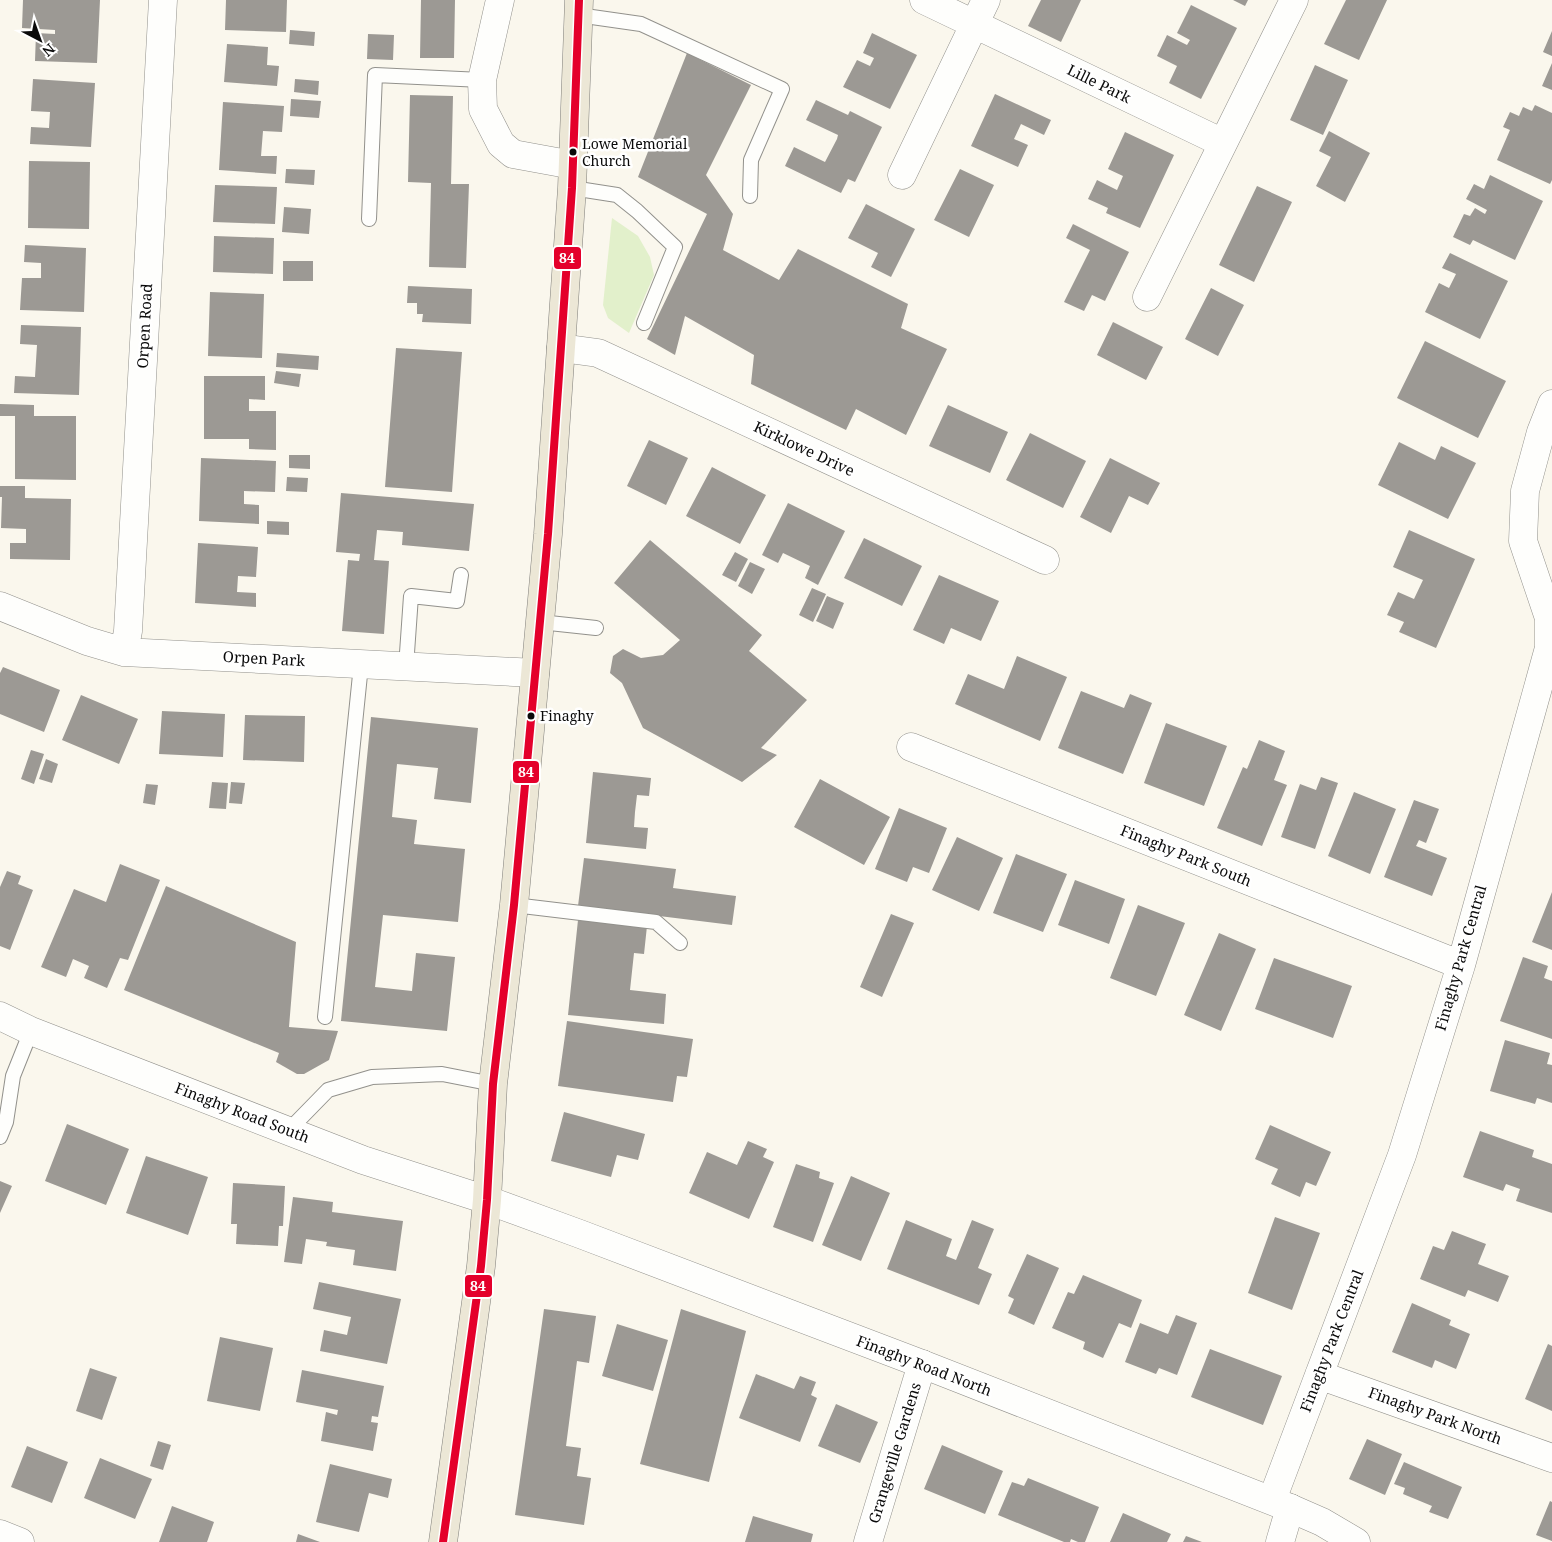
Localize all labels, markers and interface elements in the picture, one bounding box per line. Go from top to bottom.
north arrow [15,15,65,65]
text: N [38,39,59,61]
street label: Lille Park [1064,59,1135,107]
place label: Lowe Memorial Church [582,134,688,170]
marker: Lowe Memorial Church [568,147,578,157]
line badge: 84 [553,246,582,270]
text: 84 [559,248,575,267]
street label: Orpen Road [132,283,156,369]
street label: Kirklowe Drive [751,416,858,480]
street label: Orpen Park [222,646,306,670]
place label: Finaghy [540,706,594,725]
marker: Finaghy [526,711,536,721]
line badge: 84 [512,760,540,784]
text: 84 [518,762,534,781]
street label: Finaghy Park South [1118,820,1255,891]
street label: Finaghy Park Central [1430,882,1491,1033]
street label: Finaghy Road South [172,1077,313,1147]
street label: Finaghy Park Central [1295,1266,1368,1415]
line badge: 84 [464,1274,493,1298]
text: 84 [470,1276,486,1295]
street label: Finaghy Road North [854,1330,995,1400]
street label: Grangeville Gardens [863,1380,925,1526]
street label: Finaghy Park North [1366,1382,1505,1449]

